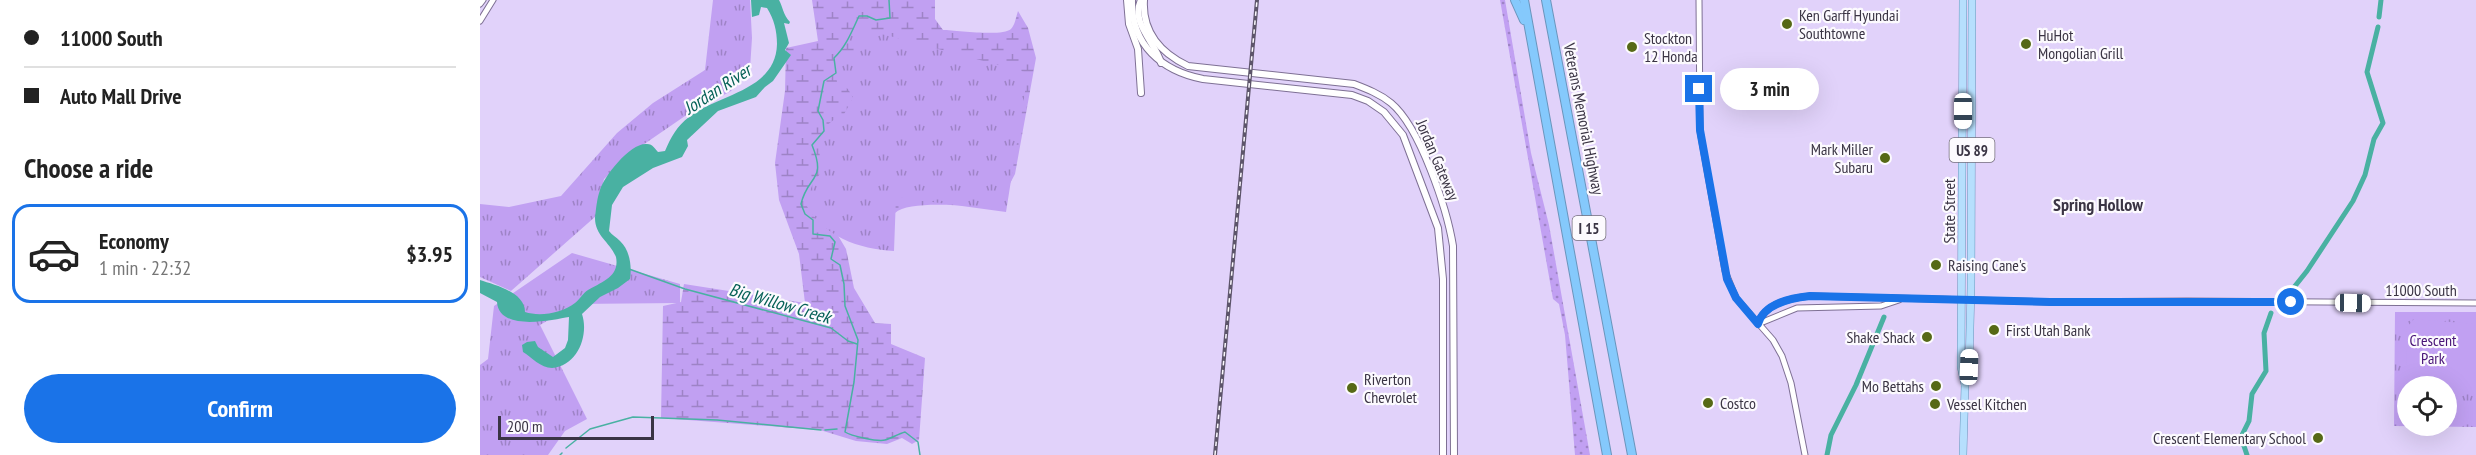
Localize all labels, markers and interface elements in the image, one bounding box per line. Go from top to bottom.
place label: Ken Garff Hyundai Southtowne [1799,5,1899,43]
marker: Ken Garff Hyundai Southtowne [1780,17,1794,31]
text: 11000 South [60,24,163,52]
place label: HuHot Mongolian Grill [2038,25,2123,63]
place label: Stockton 12 Honda [1644,28,1698,66]
marker: HuHot Mongolian Grill [2019,37,2033,51]
street label: Veterans Memorial Highway [1559,40,1609,197]
marker: Stockton 12 Honda [1625,40,1639,54]
water label: Jordan River [678,57,758,120]
callout: 3 min [1720,68,1819,110]
route end [1685,75,1712,102]
text: 3 min [1749,76,1790,102]
text: Auto Mall Drive [60,82,182,110]
car [1954,93,1972,129]
street label: Jordan Gateway [1412,116,1464,203]
road number: US 89 [1950,138,1994,162]
place label: Mark Miller Subaru [1811,139,1874,177]
text: Choose a ride [24,151,153,185]
marker: Mark Miller Subaru [1878,151,1892,165]
street label: State Street [1939,178,1959,244]
district label: Spring Hollow [2053,193,2143,216]
road number: I 15 [1572,216,1606,240]
icon: car [27,227,81,281]
text: Economy [99,227,169,255]
text: $3.95 [406,240,453,268]
text: 1 min · 22:32 [99,255,191,281]
place label: Raising Cane's [1948,255,2026,275]
marker: Raising Cane's [1929,258,1943,272]
water label: Big Willow Creek [727,278,835,329]
street label: 11000 South [2385,280,2457,300]
route start [2277,288,2304,315]
car [2335,294,2371,312]
place label: First Utah Bank [2006,320,2091,340]
marker: First Utah Bank [1987,323,2001,337]
place label: Shake Shack [1846,327,1916,347]
marker: Shake Shack [1920,330,1934,344]
park label: Crescent Park [2410,330,2457,368]
car [1959,349,1979,385]
place label: Riverton Chevrolet [1364,369,1418,407]
button: Confirm [24,374,456,443]
place label: Mo Bettahs [1862,376,1924,396]
map controls [2397,376,2457,436]
button: locate [2397,376,2457,436]
marker: Mo Bettahs [1929,379,1943,393]
marker: Riverton Chevrolet [1345,381,1359,395]
place label: Costco [1720,393,1756,413]
place label: Vessel Kitchen [1946,394,2027,414]
marker: Costco [1701,396,1715,410]
marker: Vessel Kitchen [1928,397,1942,411]
scale bar [498,413,654,440]
text: 200 m [507,416,542,436]
place label: Crescent Elementary School [2153,428,2306,448]
marker: Crescent Elementary School [2311,431,2325,445]

